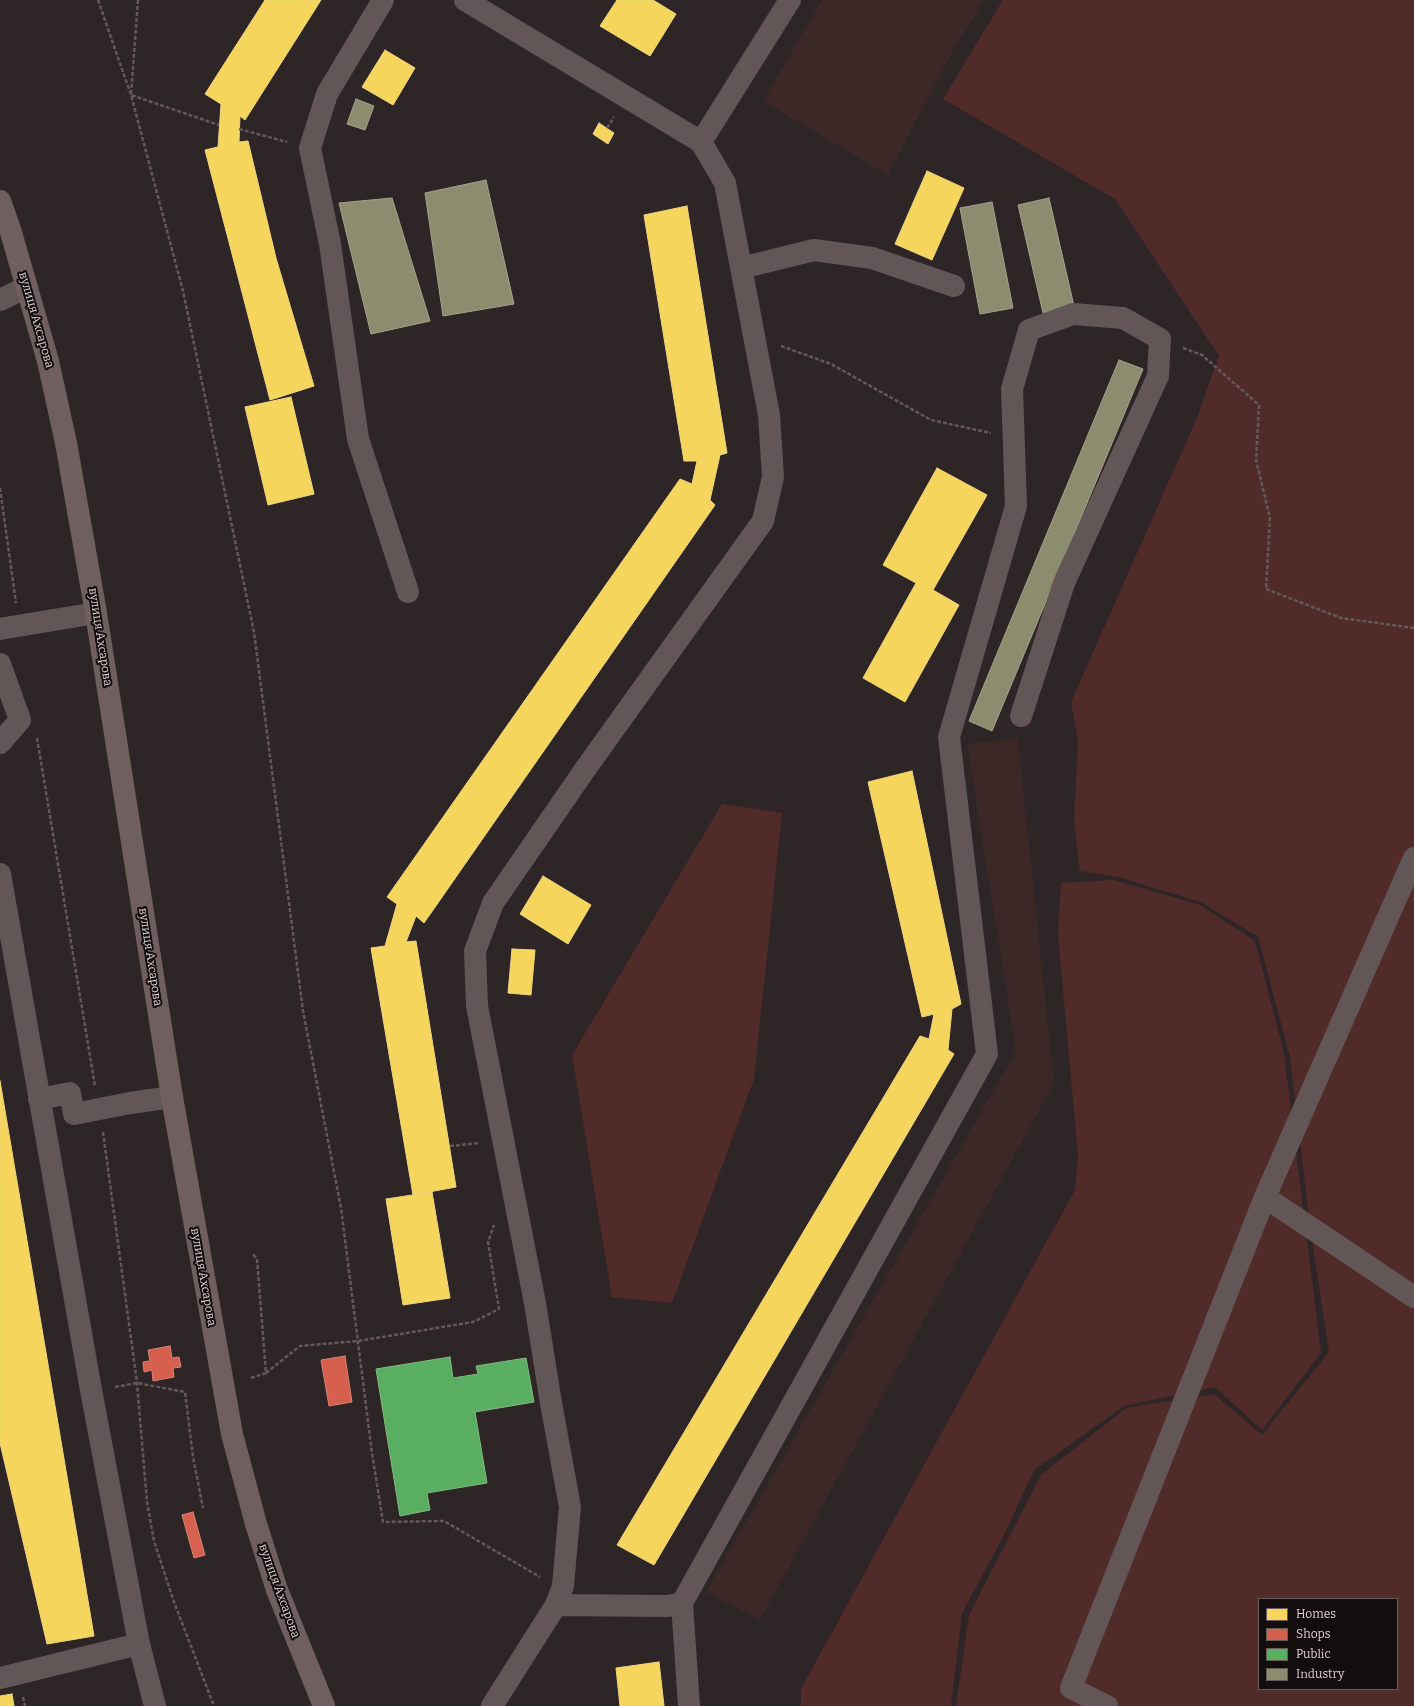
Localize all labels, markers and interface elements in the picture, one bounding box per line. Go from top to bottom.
street label: вулиця Ахсарова [15,270,57,370]
street label: вулиця Ахсарова [85,587,115,687]
street label: вулиця Ахсарова [135,907,165,1007]
street label: вулиця Ахсарова [187,1227,219,1327]
street label: вулиця Ахсарова [255,1542,303,1640]
legend [1258,1598,1398,1690]
text: Homes [1296,1607,1336,1621]
text: Shops [1296,1627,1330,1641]
text: Public [1296,1647,1331,1661]
text: Industry [1296,1667,1344,1681]

